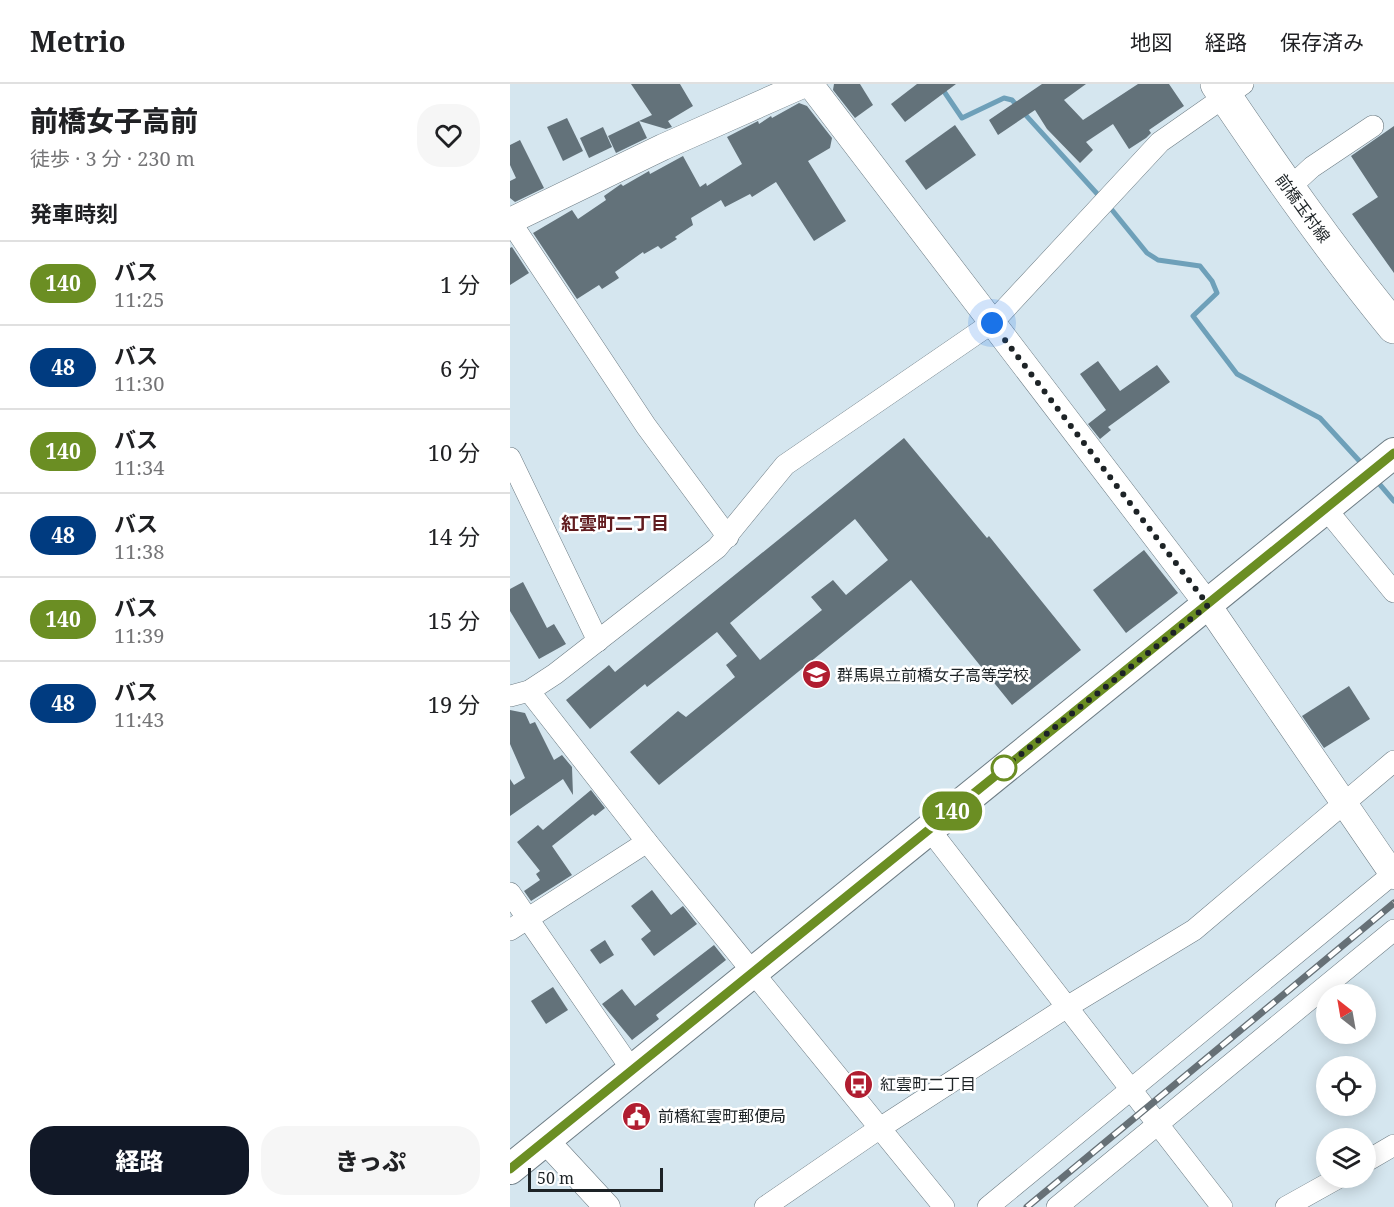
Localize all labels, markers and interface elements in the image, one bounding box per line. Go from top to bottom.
text: Metrio [30,22,126,60]
text: 地図 [1130,28,1172,56]
text: 経路 [1205,28,1247,56]
text: 保存済み [1280,28,1364,56]
text: 前橋女子高前 [30,101,198,139]
button: heart [417,104,480,167]
text: 徒歩 · 3 分 · 230 m [30,145,195,172]
street label: 前橋玉村線 [1271,169,1335,247]
text: 発車時刻 [30,198,118,228]
text: バス [114,256,158,286]
text: 140 [45,269,81,297]
text: 1 分 [440,269,480,299]
text: 11:25 [114,286,164,313]
your location [977,308,1007,338]
text: バス [114,340,158,370]
text: 48 [51,353,75,381]
text: 6 分 [440,353,480,383]
text: 11:30 [114,370,164,397]
text: バス [114,424,158,454]
text: 140 [45,437,81,465]
text: 10 分 [428,437,480,467]
text: 11:34 [114,454,164,481]
text: バス [114,508,158,538]
district label: 紅雲町二丁目 [561,511,669,535]
text: 48 [51,521,75,549]
text: 14 分 [428,521,480,551]
text: 11:38 [114,538,164,565]
text: バス [114,592,158,622]
text: 140 [45,605,81,633]
text: 15 分 [428,605,480,635]
text: 11:39 [114,622,164,649]
school or university icon: 群馬県立前橋女子高等学校 [800,659,832,691]
place label: 群馬県立前橋女子高等学校 [837,664,1029,686]
text: バス [114,676,158,706]
text: 48 [51,689,75,717]
text: 19 分 [428,689,480,719]
text: 11:43 [114,706,164,733]
unlabelled marker [991,755,1017,781]
line badge: 140 [918,792,986,830]
text: 140 [934,797,970,825]
north arrow [1316,984,1376,1044]
map controls [1316,984,1376,1188]
button: locate [1316,1056,1376,1116]
bus stop icon: 紅雲町二丁目 [843,1068,875,1100]
place label: 紅雲町二丁目 [880,1073,976,1095]
public building icon: 前橋紅雲町郵便局 [621,1100,653,1132]
place label: 前橋紅雲町郵便局 [658,1105,786,1127]
button: 経路 [30,1126,249,1195]
button: きっぷ [261,1126,480,1195]
button: layers [1316,1128,1376,1188]
scale bar [528,1165,663,1192]
text: 50 m [537,1167,574,1189]

